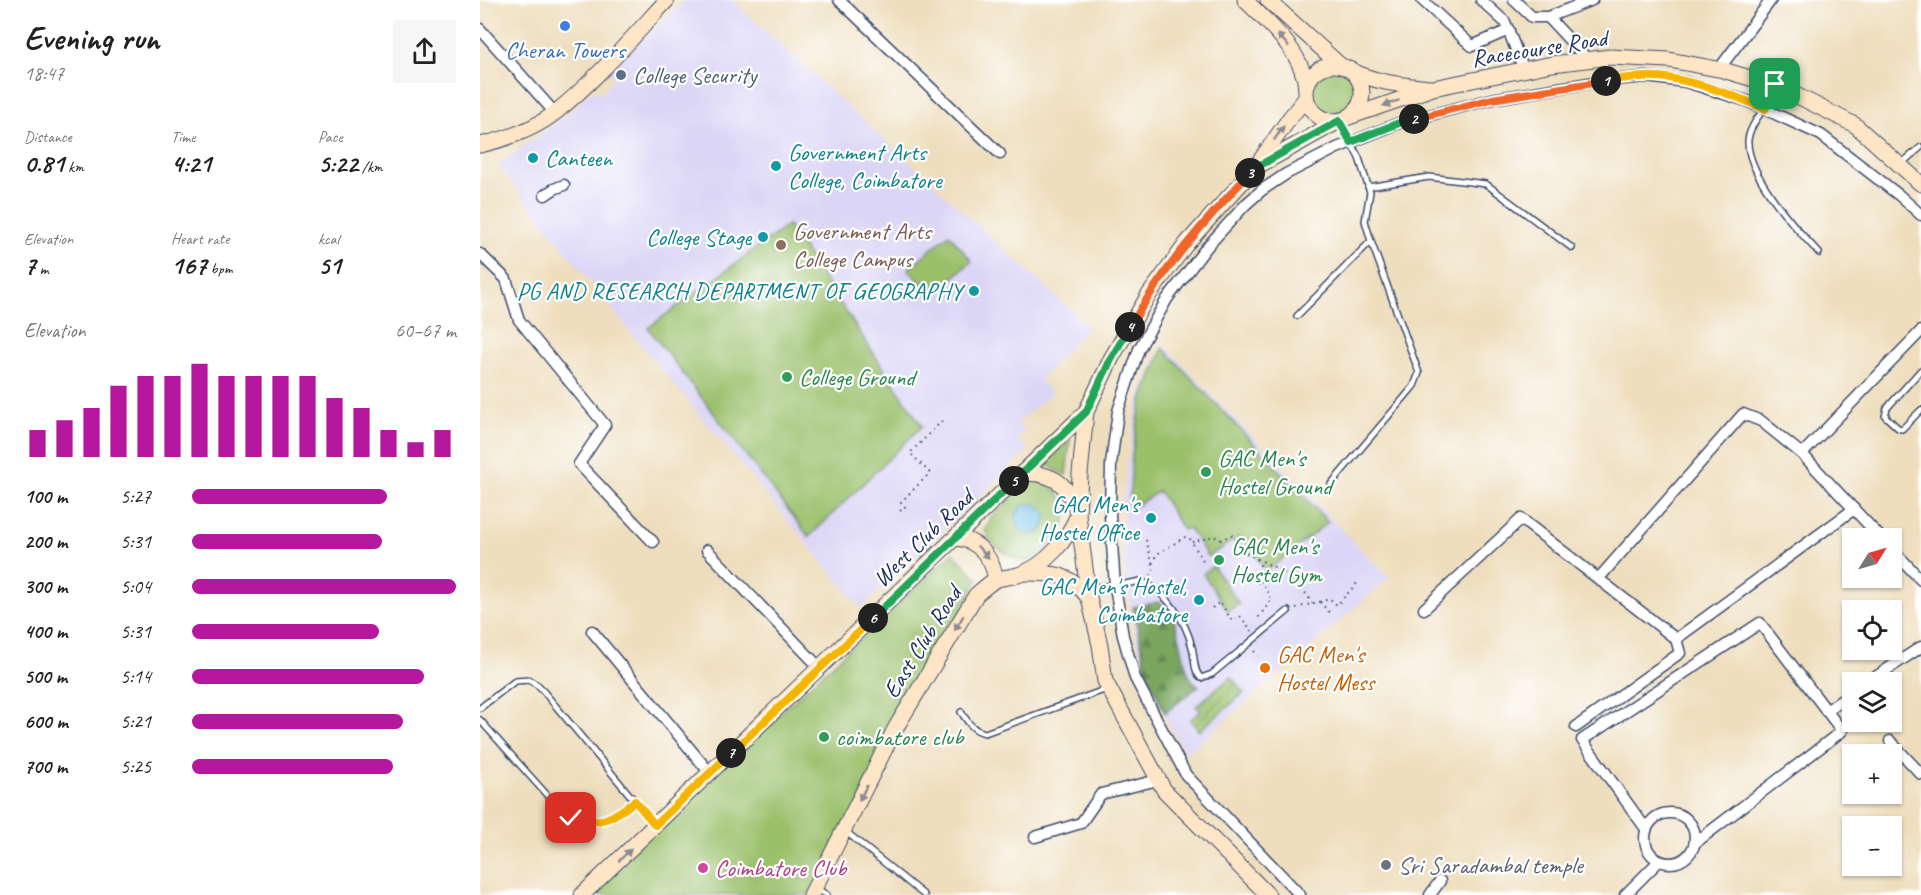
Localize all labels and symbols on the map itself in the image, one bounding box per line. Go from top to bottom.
marker: Cheran Towers [558,19,572,33]
street label: Racecourse Road [1469,22,1612,74]
one-way arrow [1277,33,1290,48]
place label: Cheran Towers [505,35,627,65]
pin [1749,58,1800,109]
place label: College Security [633,60,758,90]
pin: 1 [1591,66,1621,96]
marker: College Security [614,68,628,82]
one-way arrow [1382,99,1400,109]
pin: 2 [1399,104,1429,134]
one-way arrow [1273,125,1285,141]
place label: Government Arts College, Coimbatore [788,137,944,195]
place label: Canteen [545,143,613,173]
marker: Canteen [526,151,540,165]
pin: 3 [1235,158,1265,188]
marker: Government Arts College, Coimbatore [769,159,783,173]
place label: Government Arts College Campus [793,216,933,274]
place label: College Stage [646,222,753,252]
marker: College Stage [756,230,770,244]
marker: Government Arts College Campus [774,238,788,252]
place label: PG AND RESEARCH DEPARTMENT OF GEOGRAPHY [517,276,966,306]
marker: PG AND RESEARCH DEPARTMENT OF GEOGRAPHY [967,284,981,298]
pin: 4 [1115,312,1145,342]
place label: College Ground [799,362,918,392]
marker: College Ground [780,370,794,384]
place label: GAC Men's Hostel Ground [1218,443,1335,501]
marker: GAC Men's Hostel Ground [1199,465,1213,479]
pin: 5 [999,466,1029,496]
street label: West Club Road [866,480,982,593]
place label: GAC Men's Hostel Office [1039,489,1142,547]
marker: GAC Men's Hostel Office [1144,511,1158,525]
north arrow [1842,528,1902,588]
place label: GAC Men's Hostel Gym [1231,531,1323,589]
one-way arrow [975,545,989,559]
marker: GAC Men's Hostel Gym [1212,553,1226,567]
place label: GAC Men's Hostel, Coimbatore [1039,571,1189,629]
street label: East Club Road [876,578,970,703]
marker: GAC Men's Hostel, Coimbatore [1192,593,1206,607]
pin: 6 [858,603,888,633]
one-way arrow [954,615,964,632]
place label: GAC Men's Hostel Mess [1277,639,1376,697]
marker: GAC Men's Hostel Mess [1258,661,1272,675]
place label: coimbatore club [836,722,965,752]
marker: coimbatore club [817,730,831,744]
pin: 7 [716,738,746,768]
one-way arrow [858,784,867,801]
pin [545,792,596,843]
one-way arrow [617,848,631,862]
place label: Sri Saradambal temple [1398,850,1585,880]
place label: Coimbatore Club [715,853,848,883]
marker: Sri Saradambal temple [1379,858,1393,872]
marker: Coimbatore Club [696,861,710,875]

